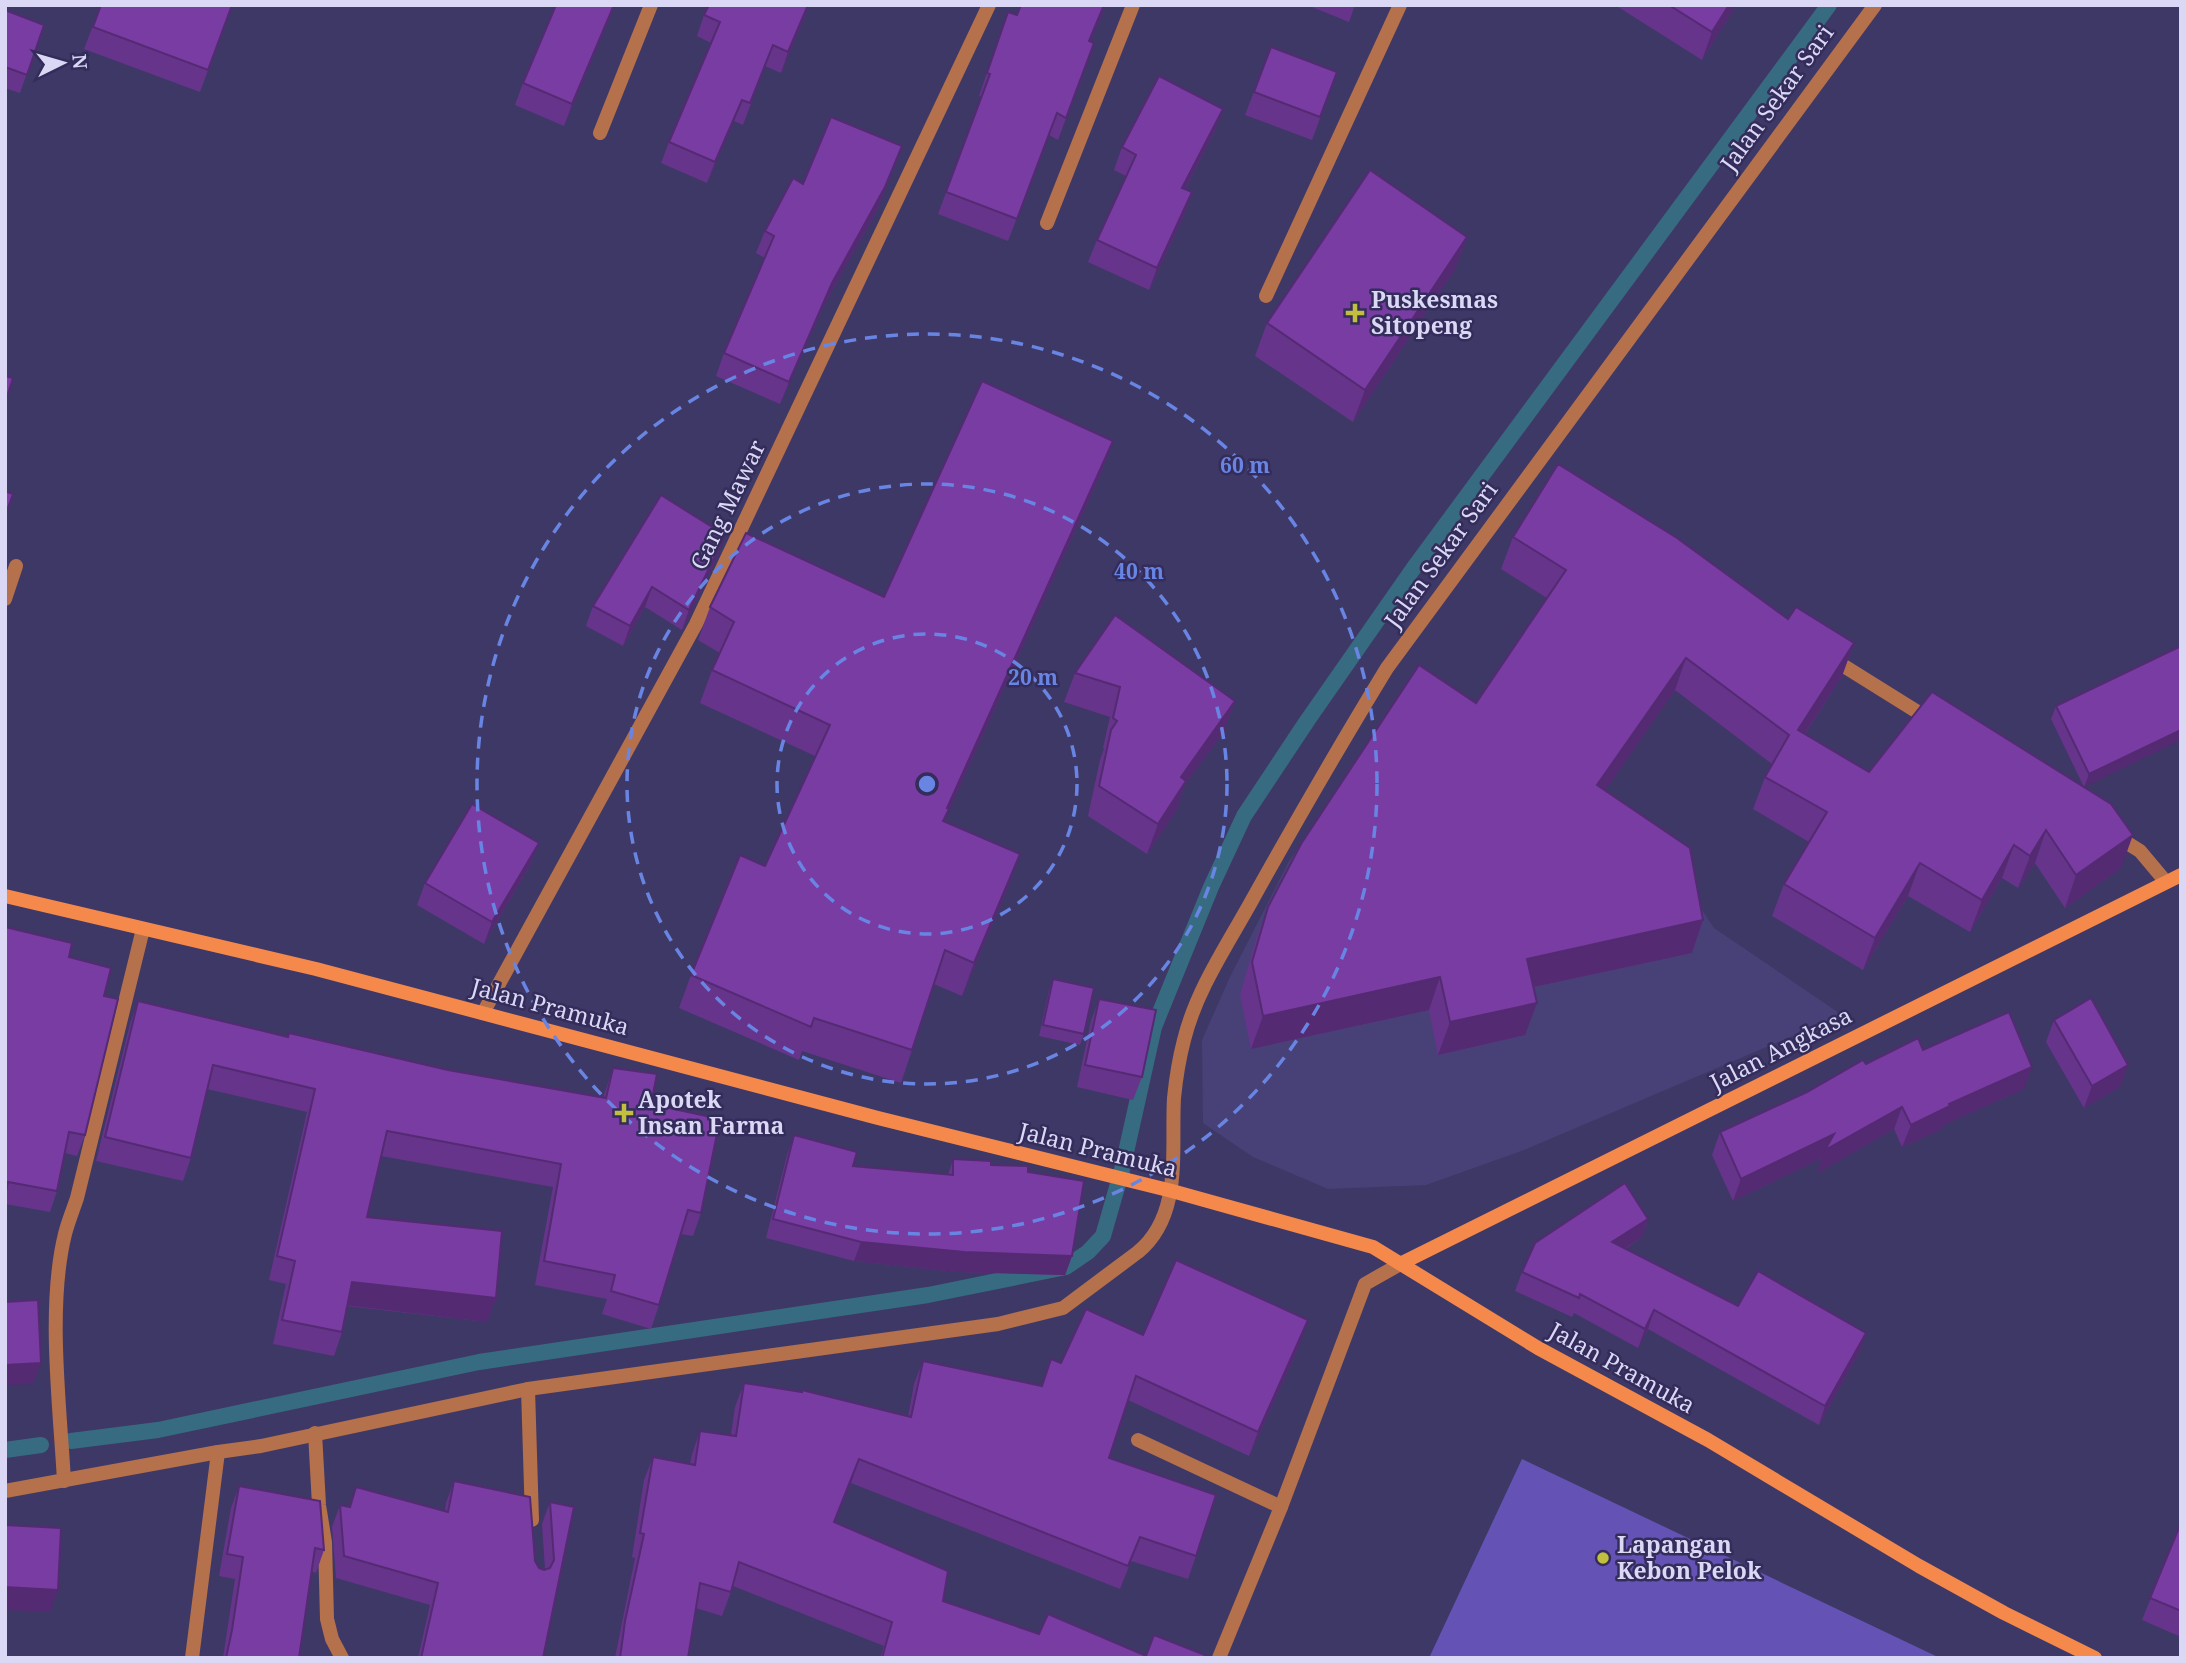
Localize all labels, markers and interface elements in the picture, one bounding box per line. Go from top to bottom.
street label: Jalan Sekar Sari [1712,17,1841,178]
north arrow [28,28,98,98]
text: N [66,53,94,70]
place label: Puskesmas Sitopeng [1371,283,1498,341]
marker: Puskesmas Sitopeng [1345,303,1365,323]
street label: Gang Mawar [682,434,772,575]
text: 60 m [1220,451,1270,479]
street label: Jalan Sekar Sari [1376,474,1505,635]
text: 40 m [1114,557,1164,585]
text: 20 m [1008,663,1058,691]
centre of rings [915,772,939,796]
street label: Jalan Pramuka [467,969,633,1042]
street label: Jalan Angkasa [1703,999,1857,1098]
place label: Apotek Insan Farma [638,1083,785,1141]
marker: Apotek Insan Farma [616,1105,632,1121]
street label: Jalan Pramuka [1015,1114,1181,1184]
street label: Jalan Pramuka [1543,1313,1701,1420]
place label: Lapangan Kebon Pelok [1617,1528,1762,1586]
marker: Lapangan Kebon Pelok [1595,1550,1611,1566]

